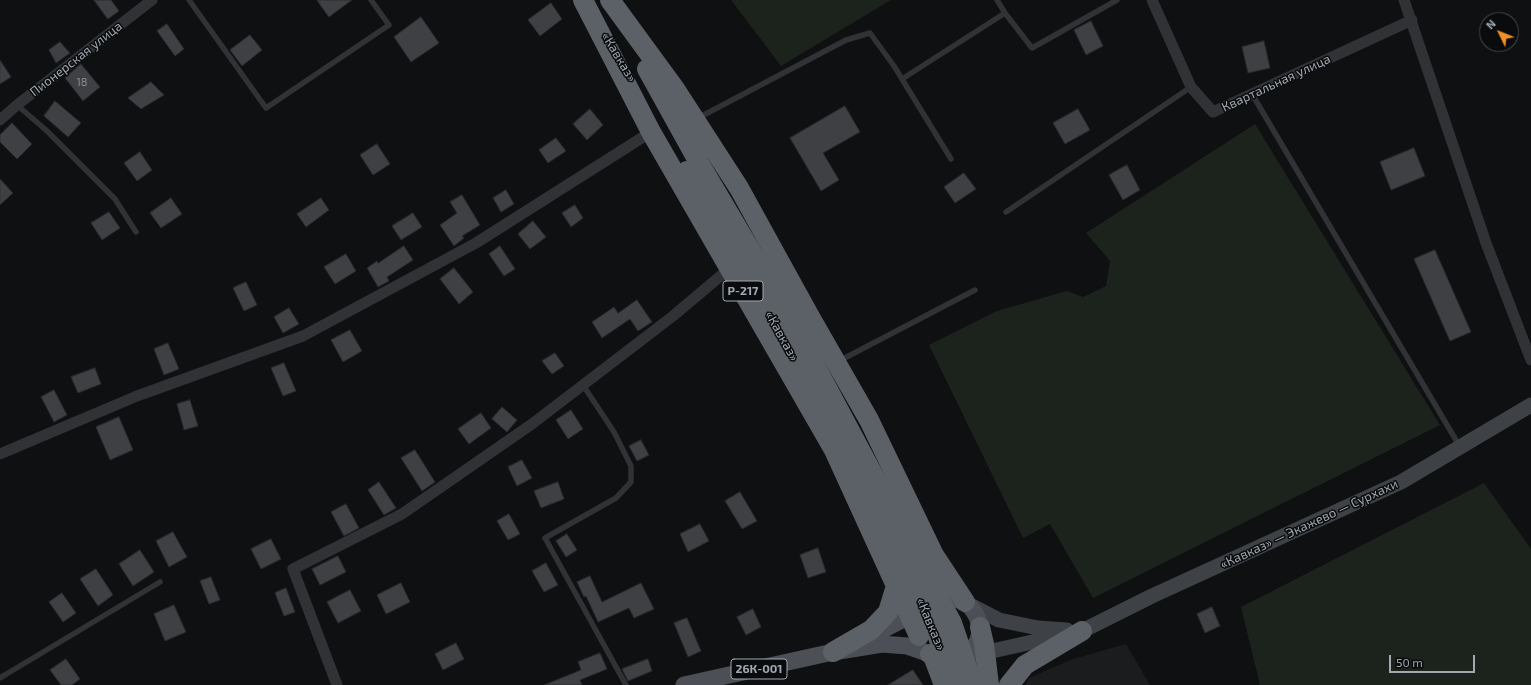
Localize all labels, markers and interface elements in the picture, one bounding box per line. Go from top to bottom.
north arrow [1479,12,1519,52]
text: N [1483,17,1498,32]
street label: Пионерская улица [27,18,125,100]
street label: «Кавказ» [598,29,640,85]
street label: Квартальная улица [1219,51,1333,115]
house number: 18 [76,75,88,89]
road number: Р-217 [723,281,763,301]
street label: «Кавказ» [762,308,802,364]
street label: «Кавказ» — Экажево — Сурхахи [1218,476,1400,572]
street label: «Кавказ» [913,595,949,653]
scale bar [1391,647,1477,673]
text: 50 m [1396,655,1423,669]
road number: 26К-001 [731,659,787,679]

